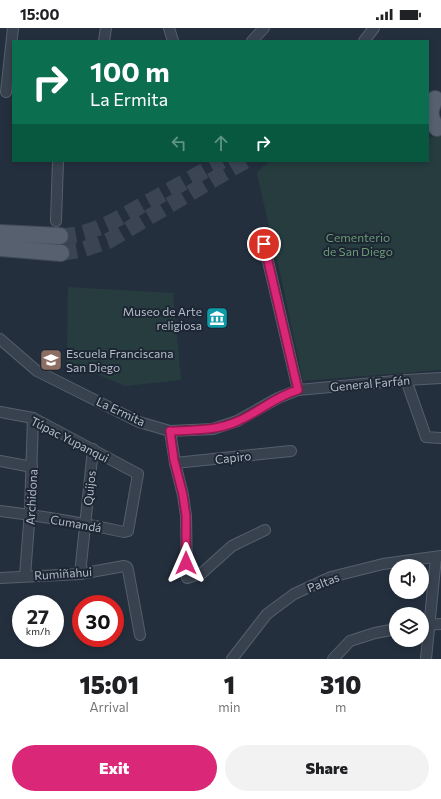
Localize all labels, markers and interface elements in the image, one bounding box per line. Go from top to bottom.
text: 15:00 [20,5,59,23]
text: 100 m [90,54,170,88]
icon: right [24,56,76,108]
text: La Ermita [90,88,168,110]
icon: left [168,132,190,154]
icon: ahead [210,132,232,154]
icon: right [252,132,274,154]
pin [247,227,281,261]
park label: Cementerio de San Diego [323,230,393,258]
icon: arrive [253,233,275,255]
place label: Museo de Arte religiosa [123,304,202,332]
museum icon: Museo de Arte religiosa [204,305,230,331]
place label: Escuela Franciscana San Diego [66,346,174,374]
school or university icon: Escuela Franciscana San Diego [38,347,64,373]
street label: General Farfán [330,373,410,393]
street label: La Ermita [94,394,148,428]
street label: Túpac Yupanqui [29,413,111,465]
street label: Capiro [214,448,252,466]
street label: Archidona [23,469,39,525]
street label: Quijos [80,470,98,506]
street label: Cumandá [49,512,103,534]
position arrow [165,542,207,584]
map controls [389,559,429,647]
button: sound [389,559,429,599]
street label: Rumiñahui [34,564,92,582]
street label: Paltas [305,569,341,595]
speed limit sign: 30 [72,595,124,647]
text: 27 [27,604,49,628]
button: layers [389,607,429,647]
text: km/h [26,625,50,637]
text: 15:01 [80,670,139,699]
text: 1 [224,670,235,699]
text: 310 [320,670,361,699]
text: Arrival [90,699,129,715]
text: min [218,699,240,715]
text: m [335,699,346,715]
button: Exit [12,745,217,791]
button: Share [225,745,429,791]

